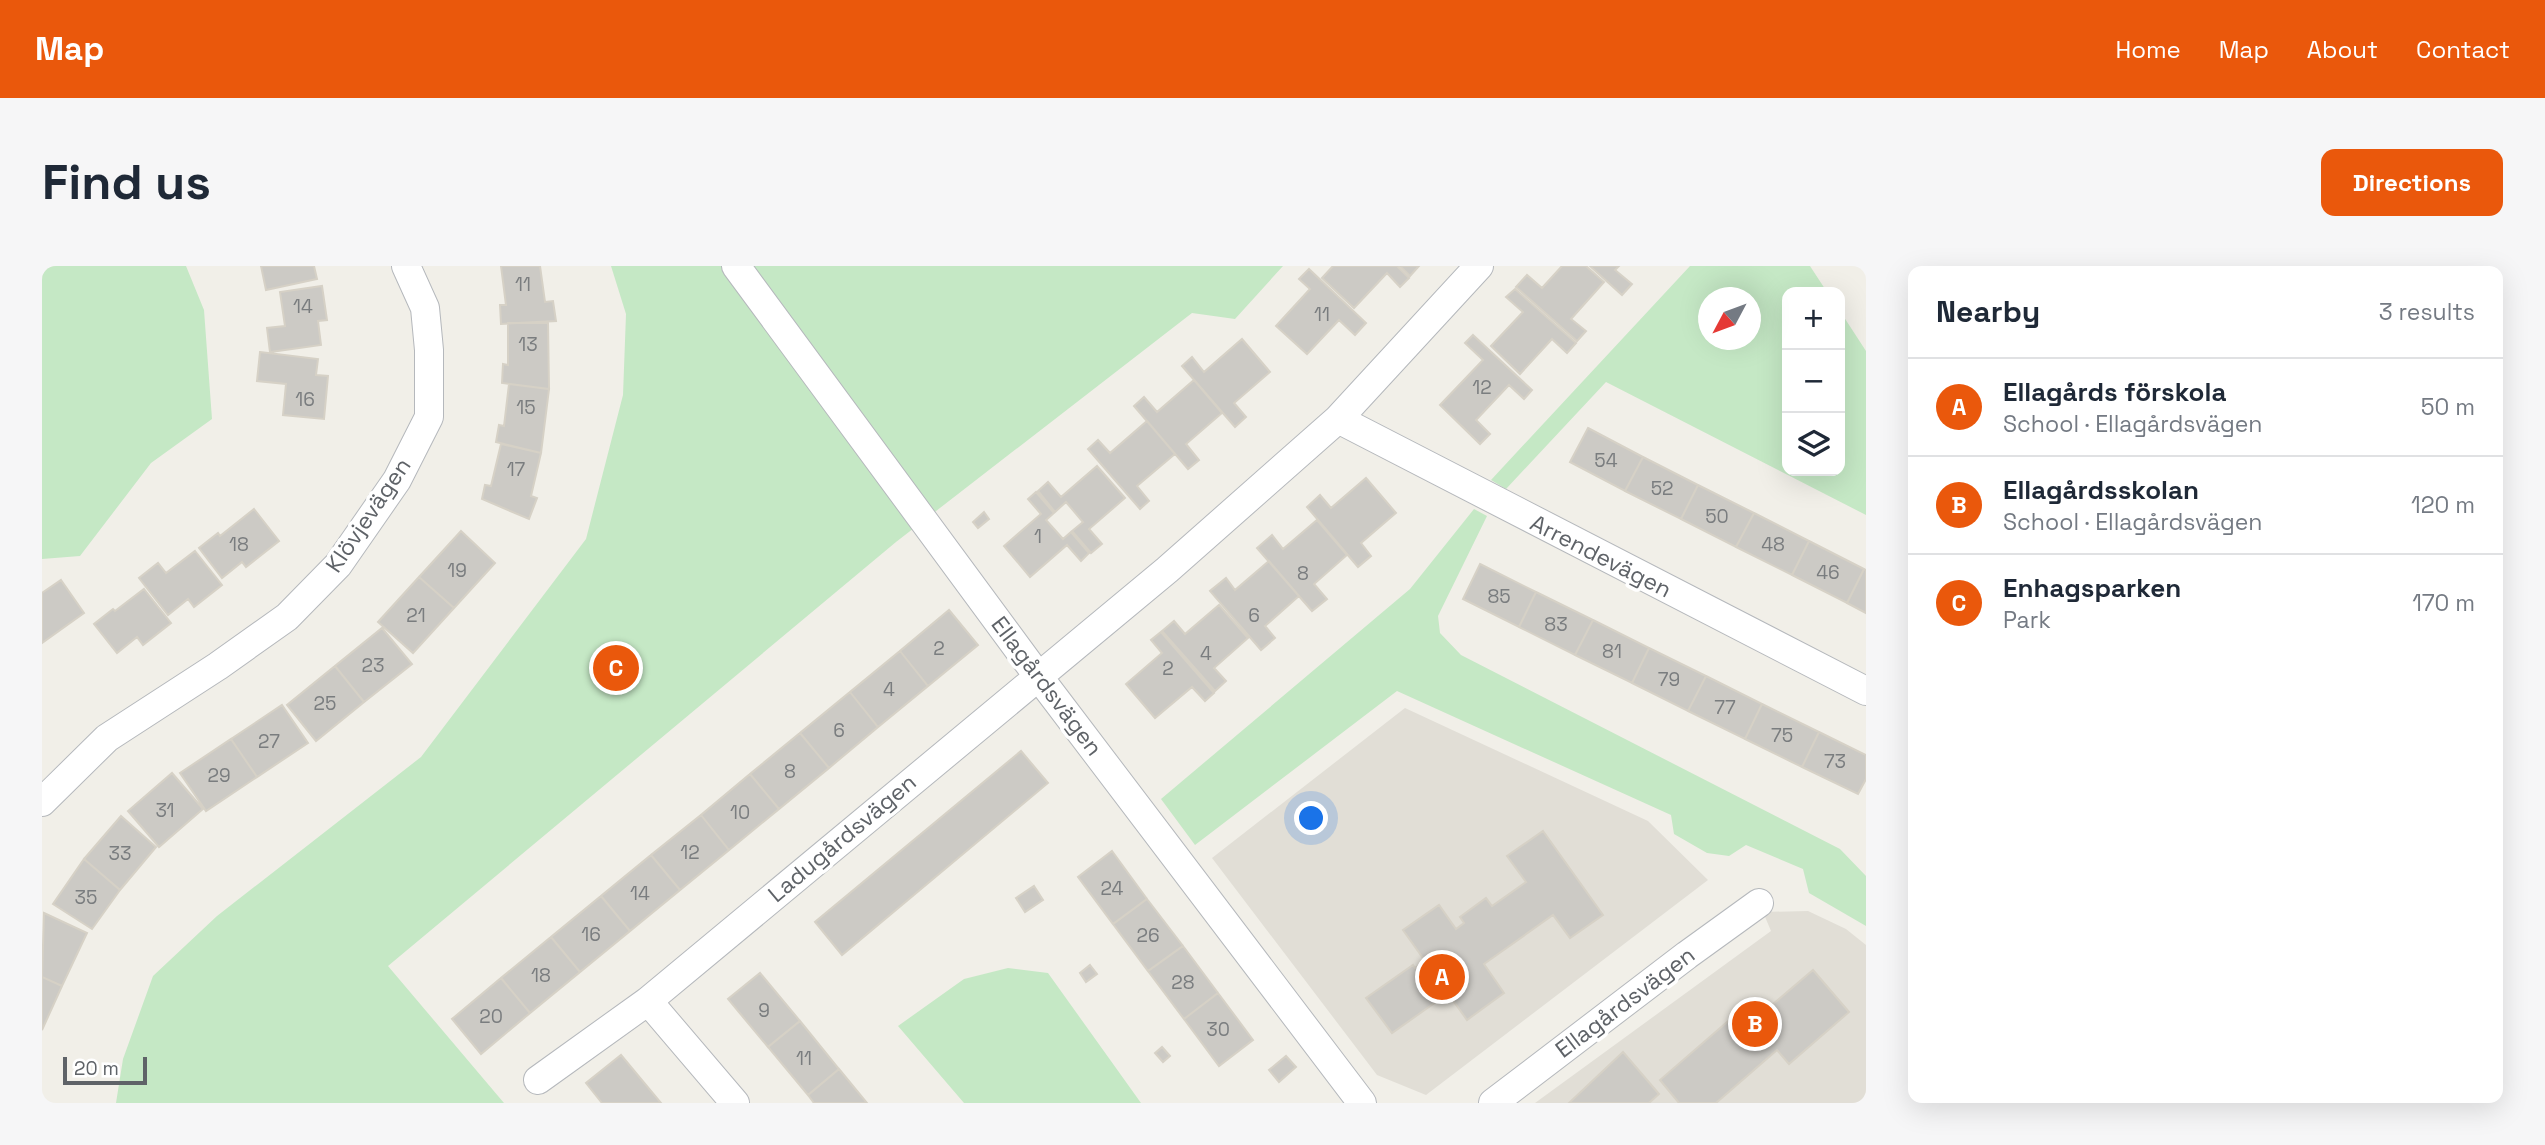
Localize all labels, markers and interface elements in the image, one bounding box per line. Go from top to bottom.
text: Map [35,28,104,70]
text: Home [2115,34,2181,65]
text: Map [2219,34,2269,65]
text: About [2307,34,2378,65]
text: Contact [2416,34,2510,65]
button: Directions [2321,149,2503,216]
text: Find us [42,151,211,213]
house number: 11 [515,272,531,297]
north arrow [1698,287,1761,350]
map controls [1782,287,1845,476]
button: + [1782,287,1845,350]
text: Nearby [1936,292,2040,331]
house number: 14 [293,294,313,319]
text: 3 results [2379,297,2475,327]
house number: 11 [1314,302,1330,327]
house number: 13 [518,332,538,357]
button: − [1782,350,1845,413]
house number: 12 [1472,375,1492,400]
text: Ellagårds förskola [2003,375,2226,409]
house number: 16 [295,387,315,412]
text: A [1952,392,1966,422]
text: 50 m [2421,392,2475,422]
house number: 15 [516,395,536,420]
text: School · Ellagårdsvägen [2003,409,2262,439]
button: layers [1782,413,1845,476]
house number: 54 [1594,448,1618,473]
street label: Klövjevägen [319,452,417,578]
house number: 17 [507,457,526,482]
text: Ellagårdsskolan [2003,473,2199,507]
house number: 52 [1651,476,1673,501]
text: B [1951,490,1967,520]
text: 120 m [2411,490,2475,520]
house number: 50 [1705,504,1729,529]
text: School · Ellagårdsvägen [2003,507,2262,537]
street label: Arrendevägen [1525,508,1677,604]
house number: 1 [1034,524,1042,549]
house number: 18 [229,532,249,557]
house number: 48 [1761,532,1785,557]
house number: 19 [447,558,467,583]
house number: 46 [1816,560,1840,585]
house number: 8 [1297,561,1309,586]
text: Enhagsparken [2003,571,2181,605]
house number: 85 [1487,584,1511,609]
text: C [1952,588,1966,618]
text: 170 m [2412,588,2475,618]
house number: 21 [406,603,426,628]
house number: 6 [1248,603,1260,628]
text: Park [2003,605,2051,635]
street label: Ellagårdsvägen [985,610,1109,762]
house number: 83 [1544,612,1568,637]
house number: 2 [933,636,945,661]
house number: 81 [1602,639,1622,664]
house number: 4 [1200,641,1212,666]
pin: C [593,642,639,694]
house number: 23 [362,653,384,678]
house number: 2 [1162,656,1174,681]
house number: 79 [1658,667,1680,692]
house number: 4 [883,677,895,702]
house number: 25 [314,691,336,716]
house number: 77 [1714,695,1736,720]
house number: 6 [833,718,845,743]
house number: 75 [1771,723,1793,748]
house number: 27 [258,729,280,754]
house number: 73 [1824,749,1846,774]
house number: 8 [784,759,796,784]
house number: 29 [207,763,231,788]
street label: Ladugårdsvägen [762,767,922,909]
house number: 31 [155,798,175,823]
house number: 10 [730,800,750,825]
your location [1294,801,1328,835]
house number: 12 [680,840,700,865]
house number: 33 [109,841,131,866]
house number: 24 [1101,876,1124,901]
house number: 14 [630,881,650,906]
house number: 35 [75,885,97,910]
house number: 16 [581,922,601,947]
house number: 26 [1136,923,1160,948]
street label: Ellagårdsvägen [1549,940,1701,1064]
pin: A [1419,951,1465,1003]
house number: 18 [531,963,551,988]
house number: 28 [1171,970,1195,995]
house number: 9 [758,998,770,1023]
pin: B [1732,998,1778,1050]
house number: 20 [479,1004,503,1029]
house number: 30 [1206,1017,1230,1042]
house number: 11 [796,1046,812,1071]
scale bar [63,1054,147,1086]
text: 20 m [74,1056,119,1081]

